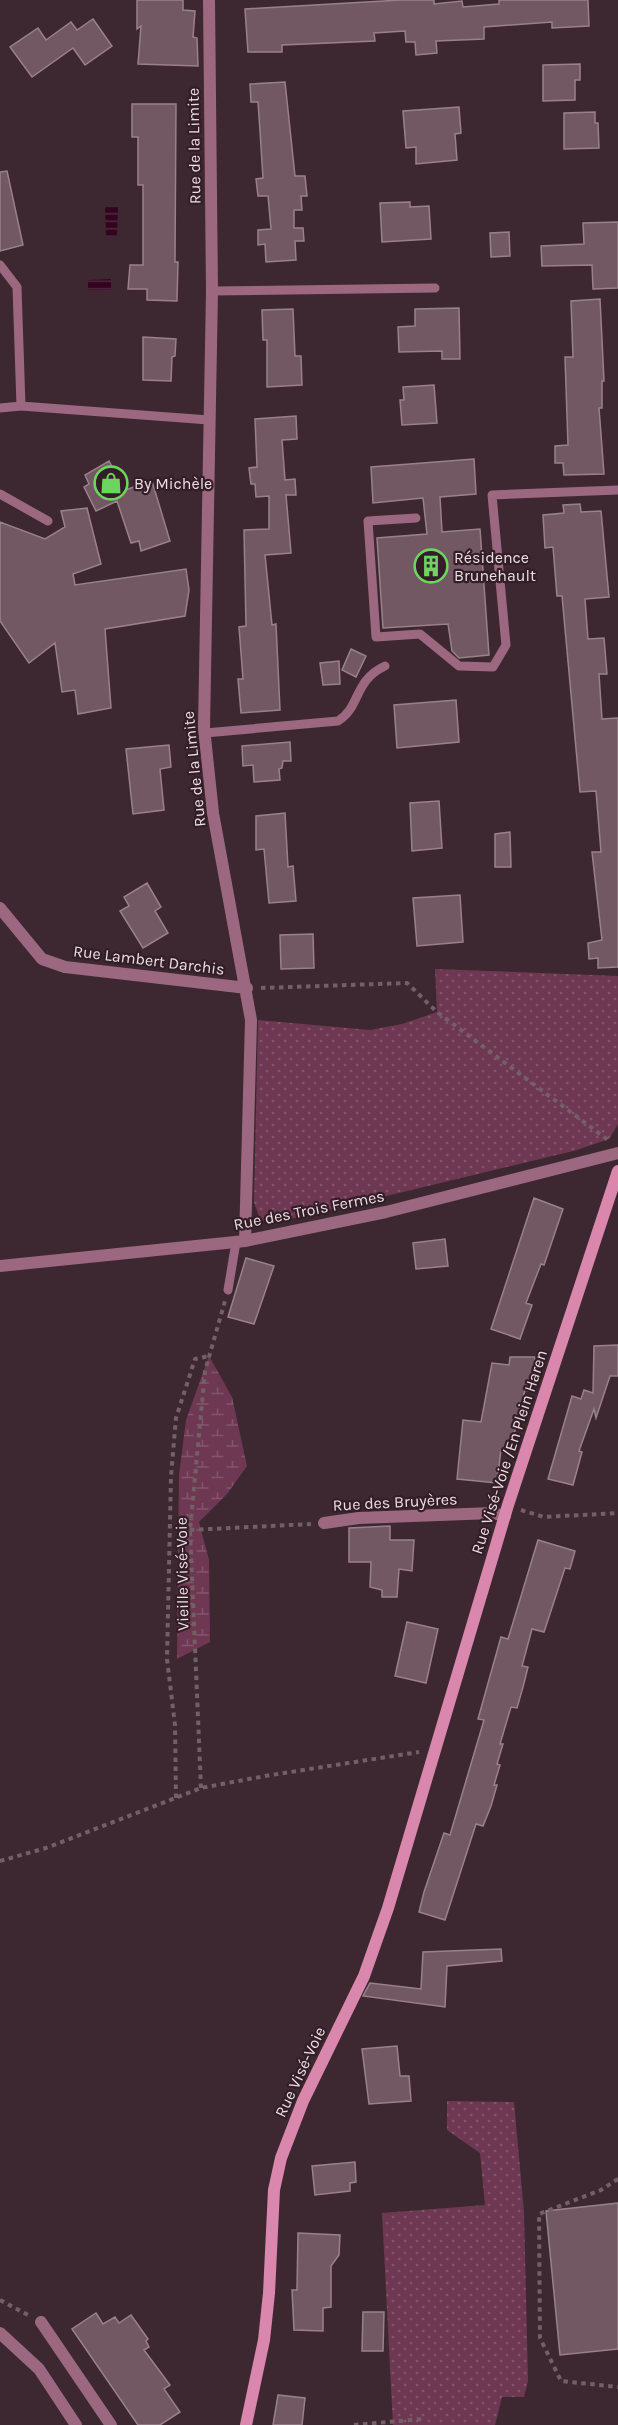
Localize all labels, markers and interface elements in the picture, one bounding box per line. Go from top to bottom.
street label: Rue de la Limite [183,88,205,204]
shop icon: By Michèle [93,465,129,501]
place label: By Michèle [134,474,212,493]
building icon: Résidence Brunehault [413,548,449,584]
place label: Résidence Brunehault [454,548,536,585]
street label: Rue de la Limite [178,710,210,828]
street label: Rue Lambert Darchis [72,941,226,979]
street label: Rue des Trois Fermes [232,1186,386,1234]
street label: Rue Visé-Voie /En Plein Haren [467,1347,551,1557]
street label: Rue des Bruyères [332,1489,458,1515]
street label: Vieille Visé-Voie [172,1517,192,1631]
street label: Rue Visé-Voie [271,2024,329,2120]

